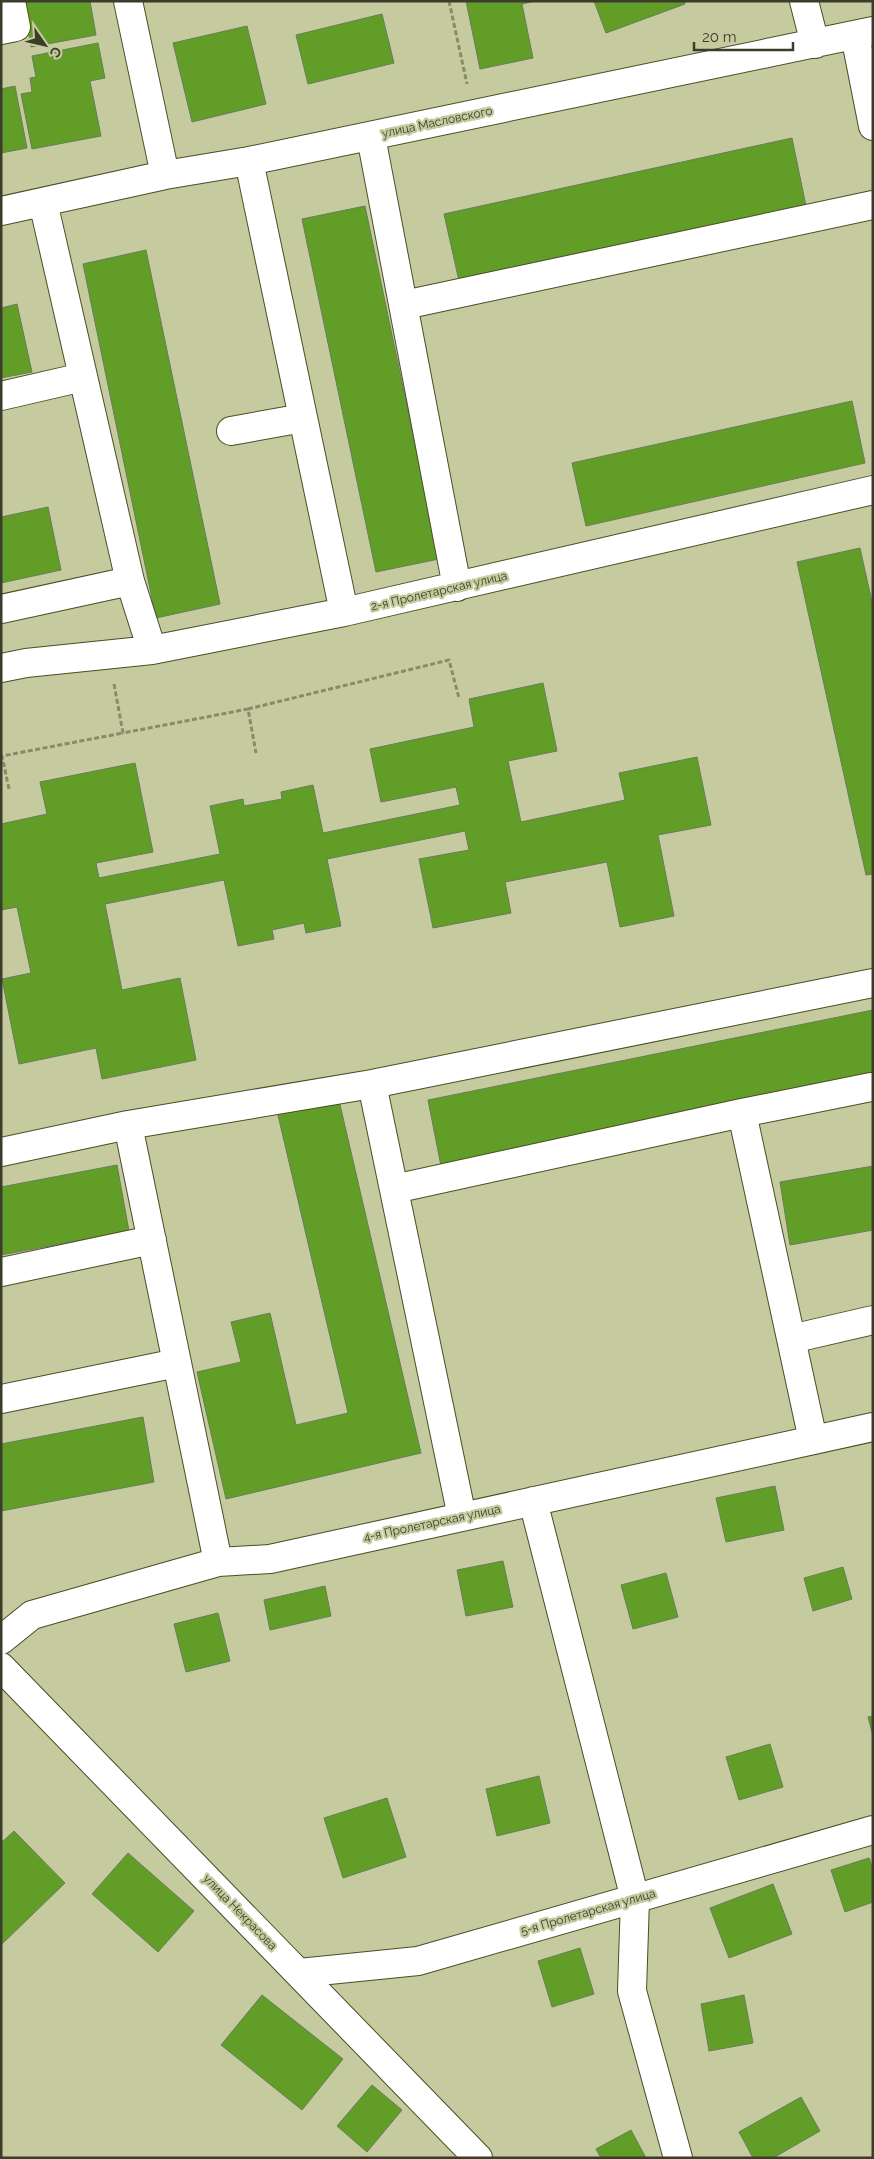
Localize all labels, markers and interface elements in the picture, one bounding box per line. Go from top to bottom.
north arrow [20,20,70,70]
scale bar [694,20,793,52]
text: 20 m [702,28,737,46]
text: С [46,44,65,61]
street label: улица Масловского [380,103,494,141]
street label: 2-я Пролетарская улица [369,568,509,614]
street label: 4-я Пролетарская улица [362,1502,502,1544]
street label: улица Некрасова [200,1871,280,1953]
street label: 5-я Пролетарская улица [519,1886,657,1938]

